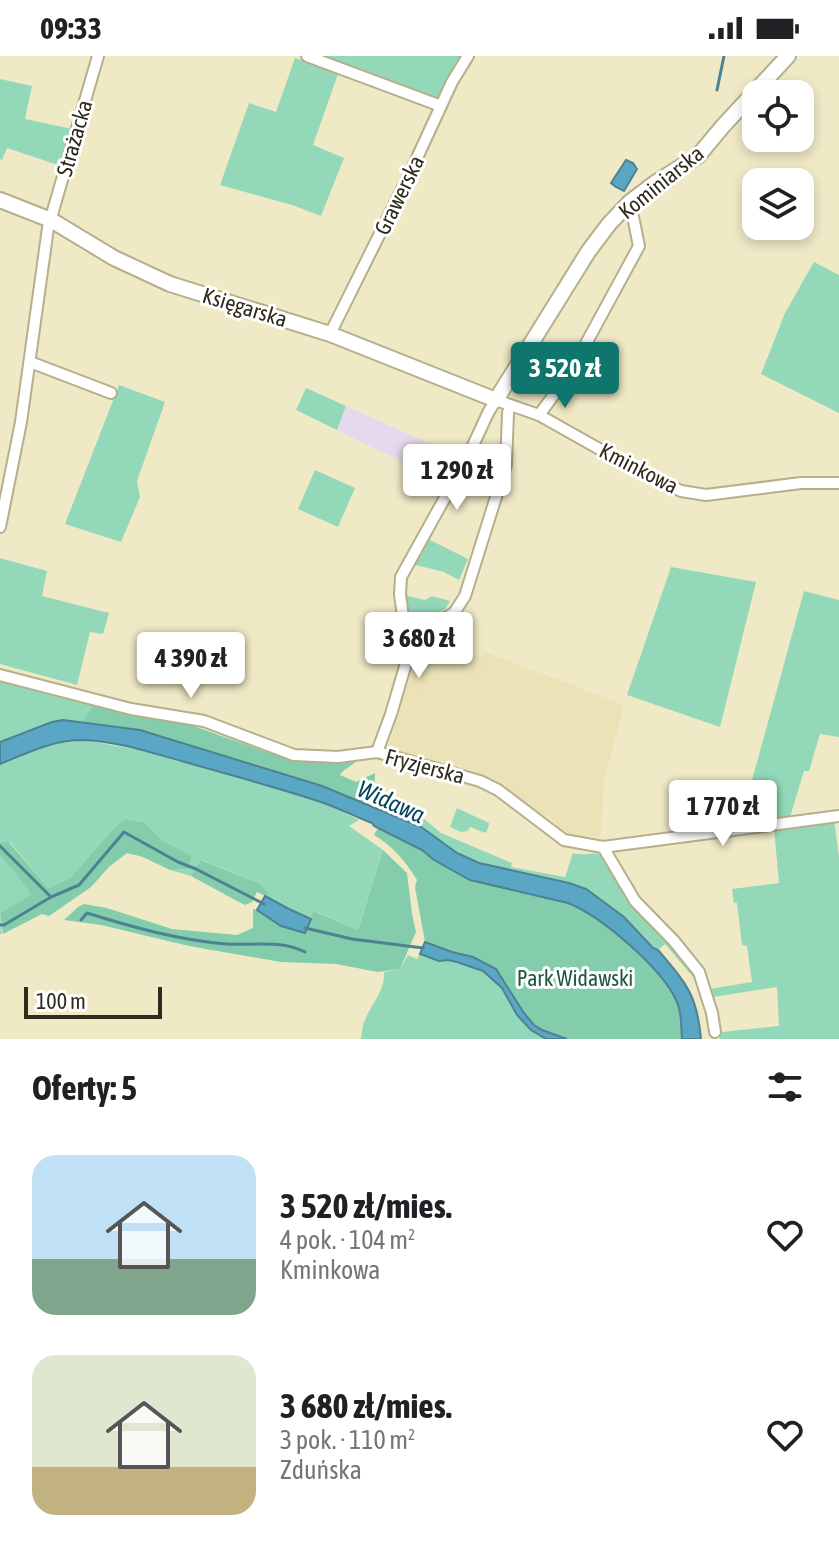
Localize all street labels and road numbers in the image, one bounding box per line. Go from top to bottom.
street label: Strażacka [51,97,97,179]
street label: Kominiarska [613,140,709,224]
street label: Grawerska [369,151,429,239]
street label: Księgarska [200,282,290,332]
street label: Kminkowa [595,437,683,499]
street label: Fryzjerska [382,743,468,789]

